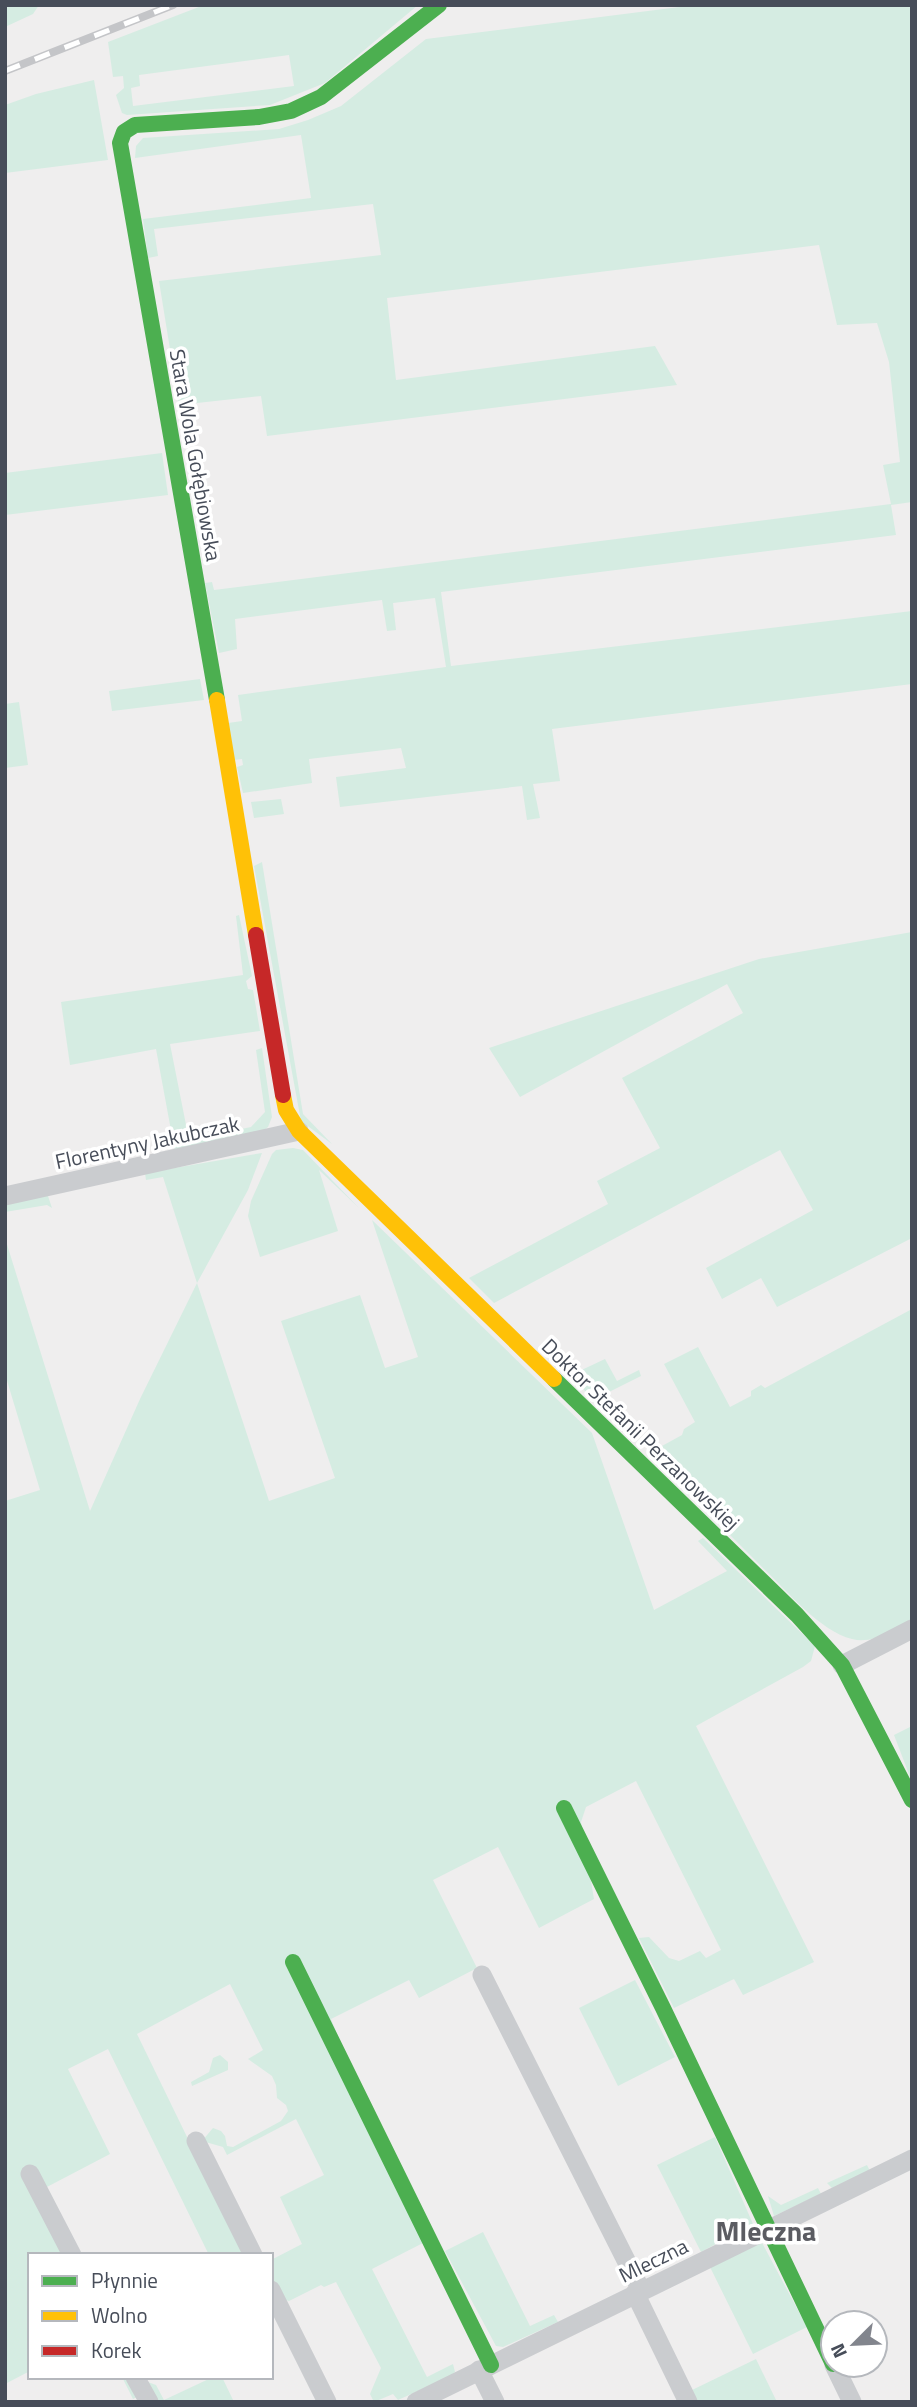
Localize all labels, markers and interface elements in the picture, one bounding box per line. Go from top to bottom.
street label: Stara Wola Gołębiowska [162,346,230,564]
street label: Florentyny Jakubczak [52,1107,242,1177]
street label: Doktor Stefanii Perzanowskiej [535,1330,747,1538]
district label: Mleczna [716,2209,816,2252]
street label: Mleczna [613,2229,694,2291]
legend [28,2253,273,2379]
text: Płynnie [91,2264,158,2296]
text: Wolno [91,2299,148,2331]
north arrow [819,2309,889,2379]
text: Korek [91,2334,141,2366]
text: N [822,2339,854,2363]

